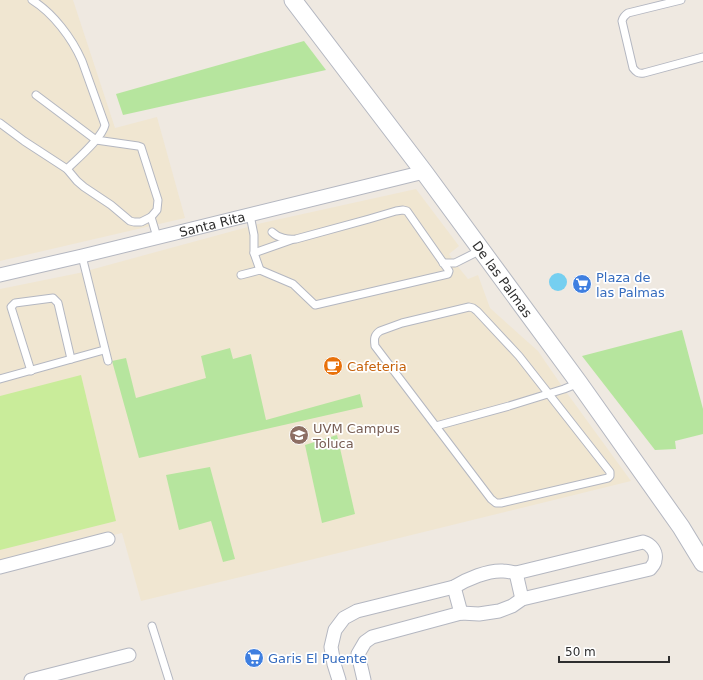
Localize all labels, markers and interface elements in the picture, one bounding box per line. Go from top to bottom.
street label: Santa Rita [178,209,247,240]
street label: De las Palmas [469,238,535,321]
place label: Plaza de las Palmas [596,270,665,300]
supermarket icon: Plaza de las Palmas [571,273,593,295]
cafe icon: Cafeteria [322,355,344,377]
place label: Cafeteria [347,359,407,374]
place label: UVM Campus Toluca [312,421,400,451]
school or university icon: UVM Campus Toluca [288,424,310,446]
scale bar [559,638,669,664]
text: 50 m [565,645,596,659]
supermarket icon: Garis El Puente [243,647,265,669]
place label: Garis El Puente [268,651,367,666]

